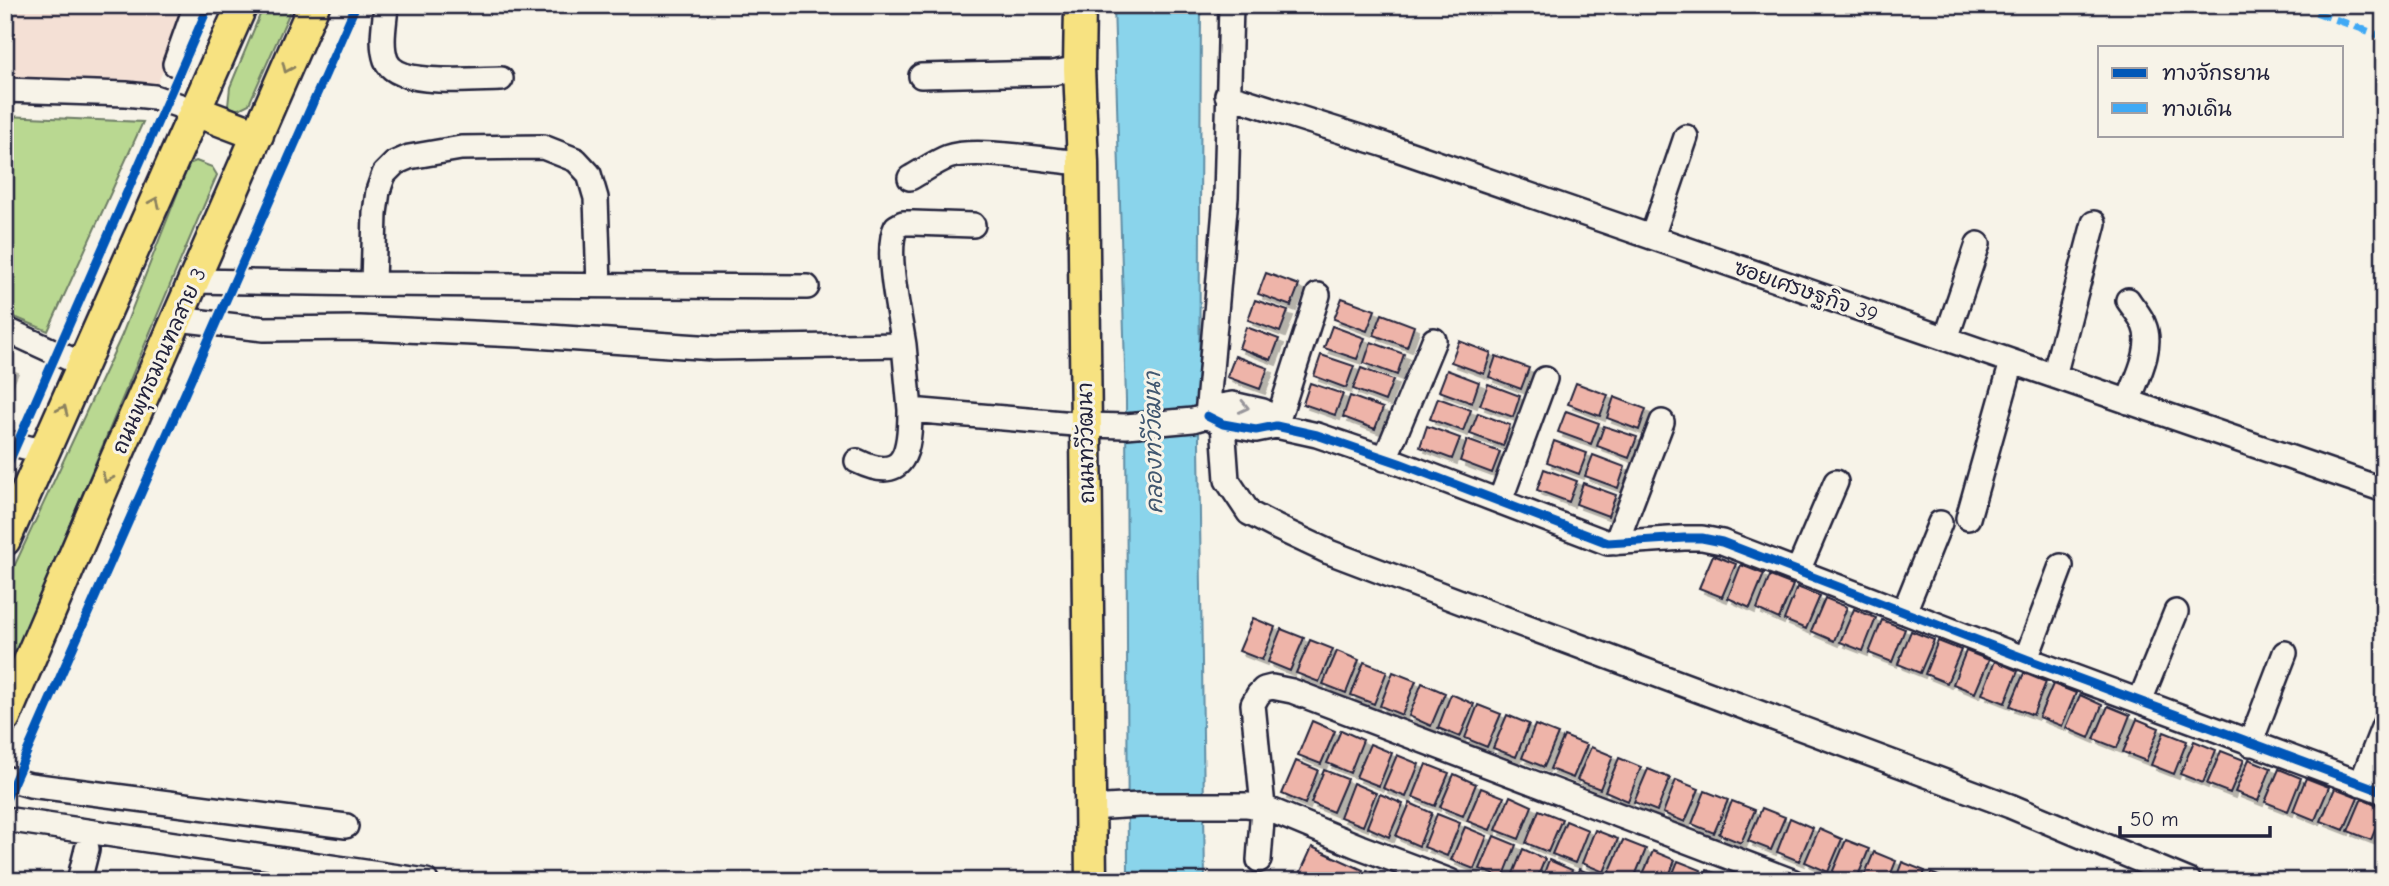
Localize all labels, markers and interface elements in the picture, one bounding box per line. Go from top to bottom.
legend [2098,46,2344,136]
one-way arrow [281,61,295,73]
text: ทางจักรยาน [2162,61,2270,85]
text: ทางเดิน [2162,97,2232,121]
one-way arrow [147,197,161,210]
street label: ซอยเศรษฐกิจ 39 [1730,255,1881,329]
street label: ถนนพุทธมณฑลสาย 3 [107,264,214,459]
water label: คลองทวีวัฒนา [1138,370,1168,514]
street label: ถนนทวีวัฒนา [1073,382,1099,504]
one-way arrow [1237,399,1249,413]
one-way arrow [55,405,69,418]
one-way arrow [101,471,115,483]
scale bar [2120,795,2270,839]
text: 50 m [2130,807,2179,831]

